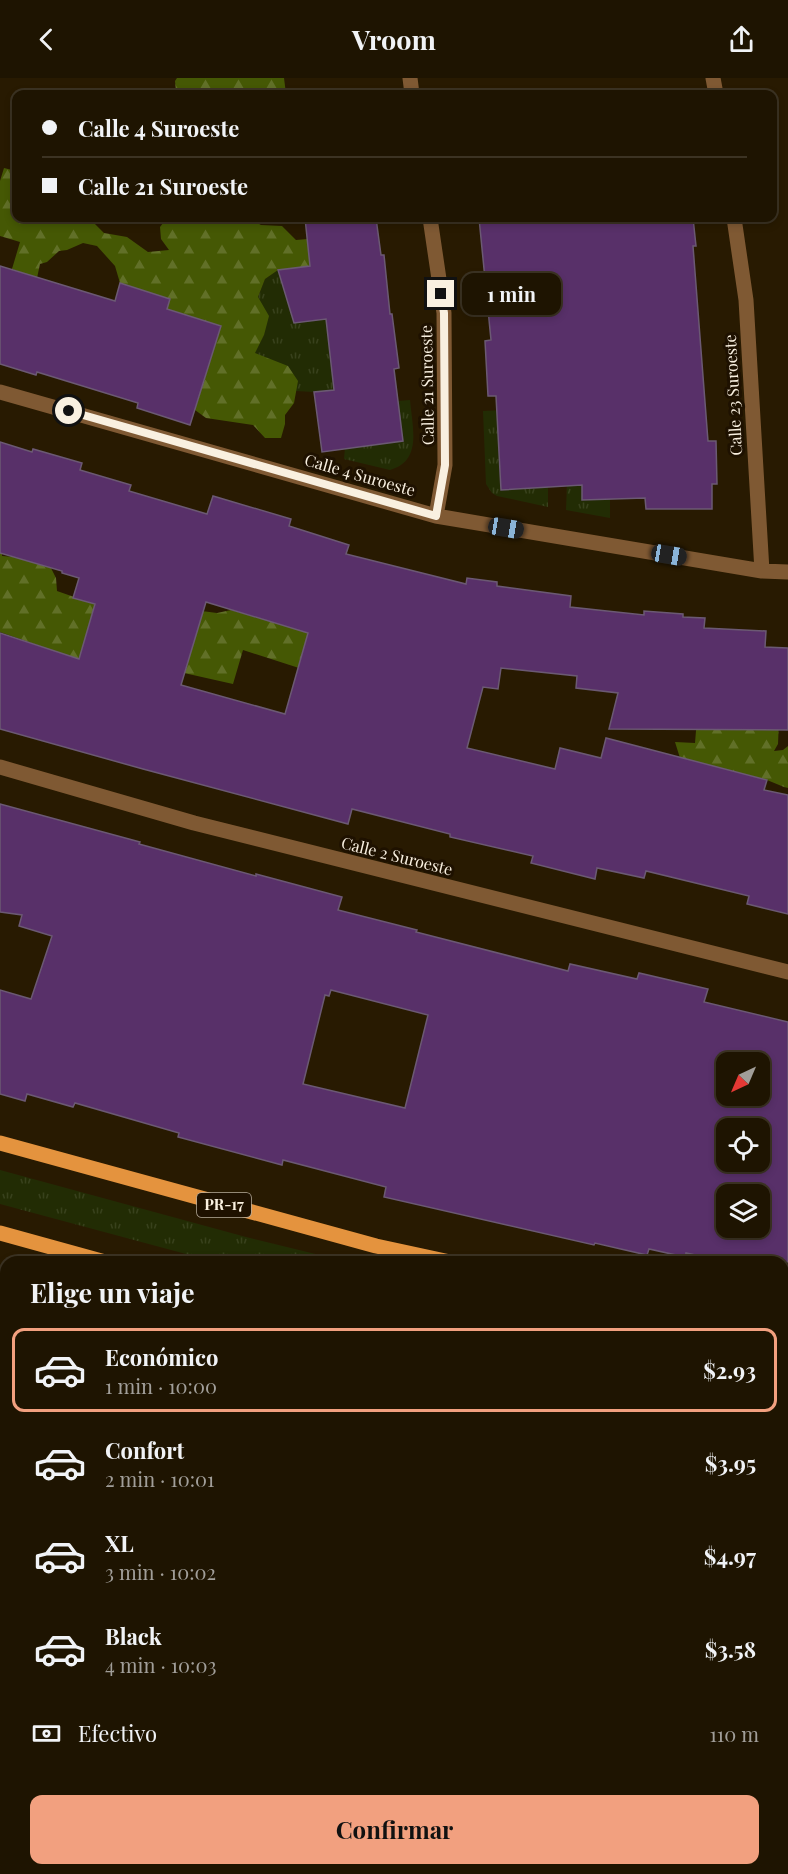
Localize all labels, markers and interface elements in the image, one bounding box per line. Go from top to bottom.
text: Vroom [352,21,436,57]
icon: back [30,23,63,56]
icon: share [725,23,758,56]
text: Calle 4 Suroeste [78,113,239,143]
text: Calle 21 Suroeste [78,171,248,201]
callout: 1 min [462,273,561,315]
route end [427,280,454,307]
text: 1 min [487,280,536,307]
street label: Calle 21 Suroeste [415,325,438,445]
street label: Calle 23 Suroeste [719,334,746,456]
route start [55,397,82,424]
street label: Calle 4 Suroeste [302,449,418,500]
car [487,516,525,540]
car [650,543,688,567]
street label: Calle 2 Suroeste [339,832,455,880]
north arrow [716,1052,770,1106]
map controls [716,1052,770,1238]
button: locate [716,1118,770,1172]
button: layers [716,1184,770,1238]
road number: PR-17 [197,1193,251,1217]
text: Elige un viaje [30,1274,195,1310]
text: Económico [105,1342,218,1372]
icon: car [33,1343,87,1397]
text: $2.93 [703,1355,756,1385]
text: 1 min · 10:00 [105,1372,217,1399]
text: Confort [105,1435,184,1465]
icon: car [33,1436,87,1490]
text: $3.95 [705,1448,756,1478]
text: 2 min · 10:01 [105,1465,214,1492]
text: XL [105,1528,134,1558]
icon: car [33,1529,87,1583]
text: $4.97 [704,1541,756,1571]
text: 3 min · 10:02 [105,1558,216,1585]
text: Black [105,1621,162,1651]
icon: car [33,1622,87,1676]
text: $3.58 [705,1634,756,1664]
text: 4 min · 10:03 [105,1651,216,1678]
icon: cash [30,1717,63,1750]
text: Efectivo [78,1718,157,1748]
text: 110 m [709,1720,759,1747]
button: Confirmar [30,1795,759,1864]

